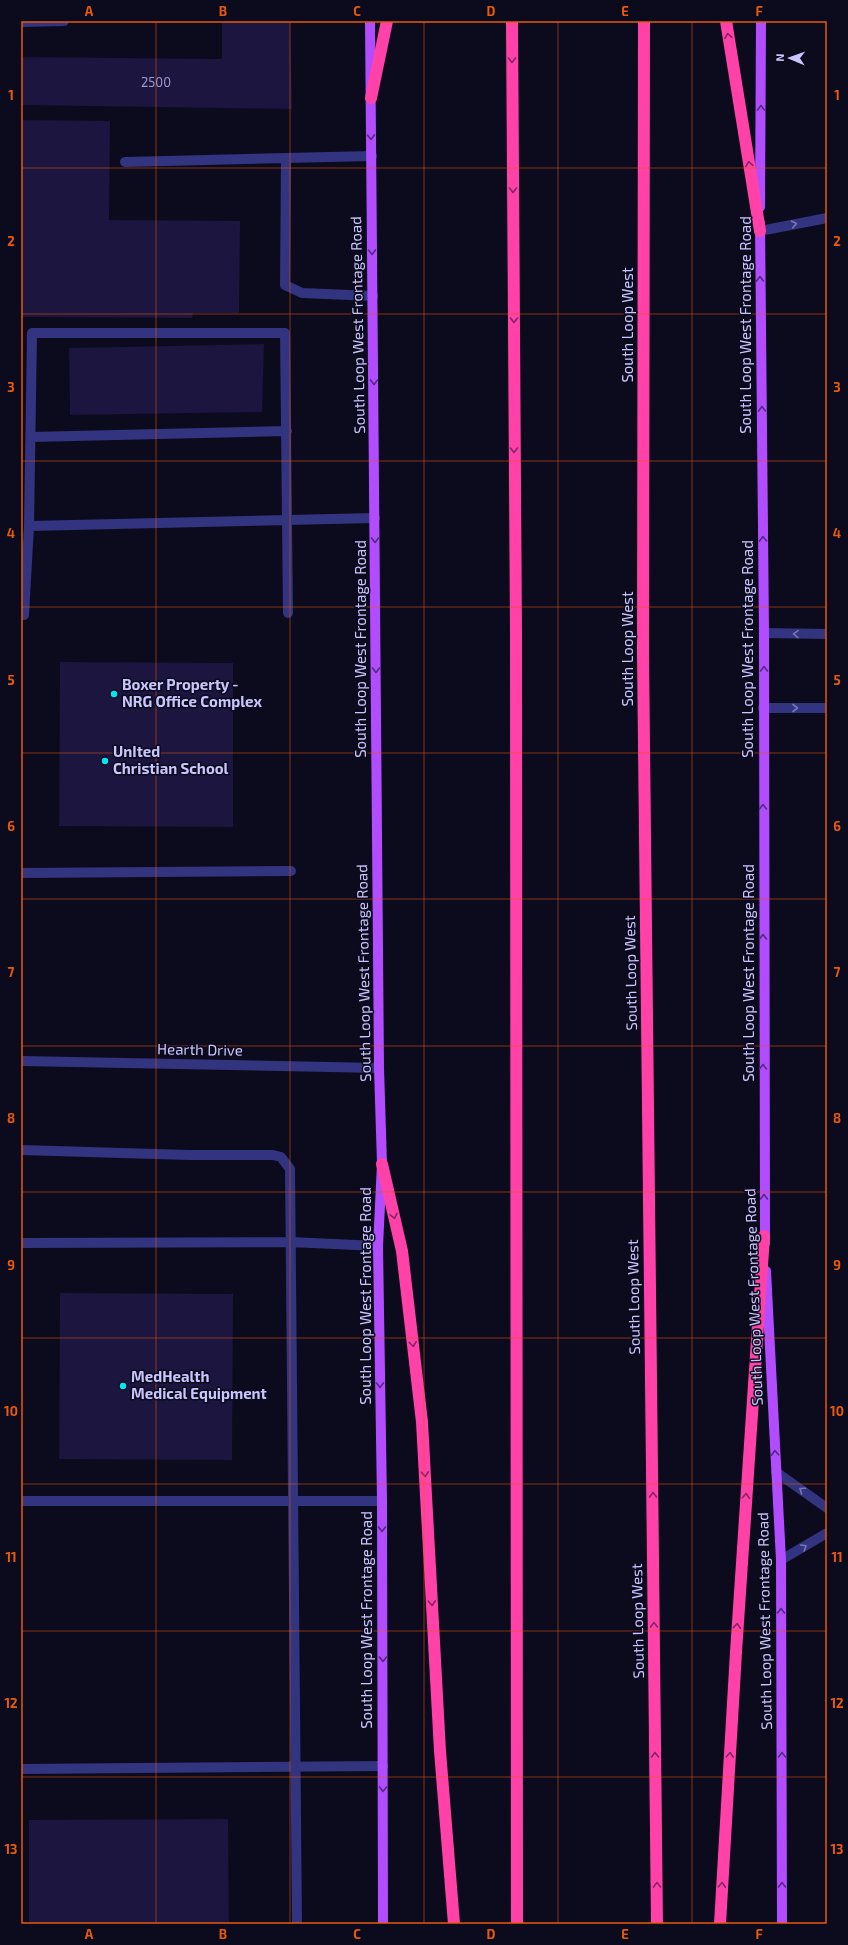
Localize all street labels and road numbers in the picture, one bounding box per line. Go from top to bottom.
street label: South Loop West Frontage Road [346,216,368,434]
street label: South Loop West Frontage Road [736,216,754,434]
street label: South Loop West [618,267,636,383]
street label: South Loop West Frontage Road [351,540,369,758]
street label: South Loop West Frontage Road [738,540,756,758]
street label: South Loop West [618,591,636,707]
street label: South Loop West Frontage Road [352,864,374,1082]
street label: South Loop West Frontage Road [739,864,757,1082]
street label: South Loop West [620,915,640,1031]
street label: Hearth Drive [157,1039,243,1059]
street label: South Loop West Frontage Road [356,1187,374,1405]
street label: South Loop West Frontage Road [740,1188,766,1406]
street label: South Loop West [623,1239,643,1355]
street label: South Loop West Frontage Road [357,1511,375,1729]
street label: South Loop West Frontage Road [753,1512,775,1730]
street label: South Loop West [627,1563,647,1679]

